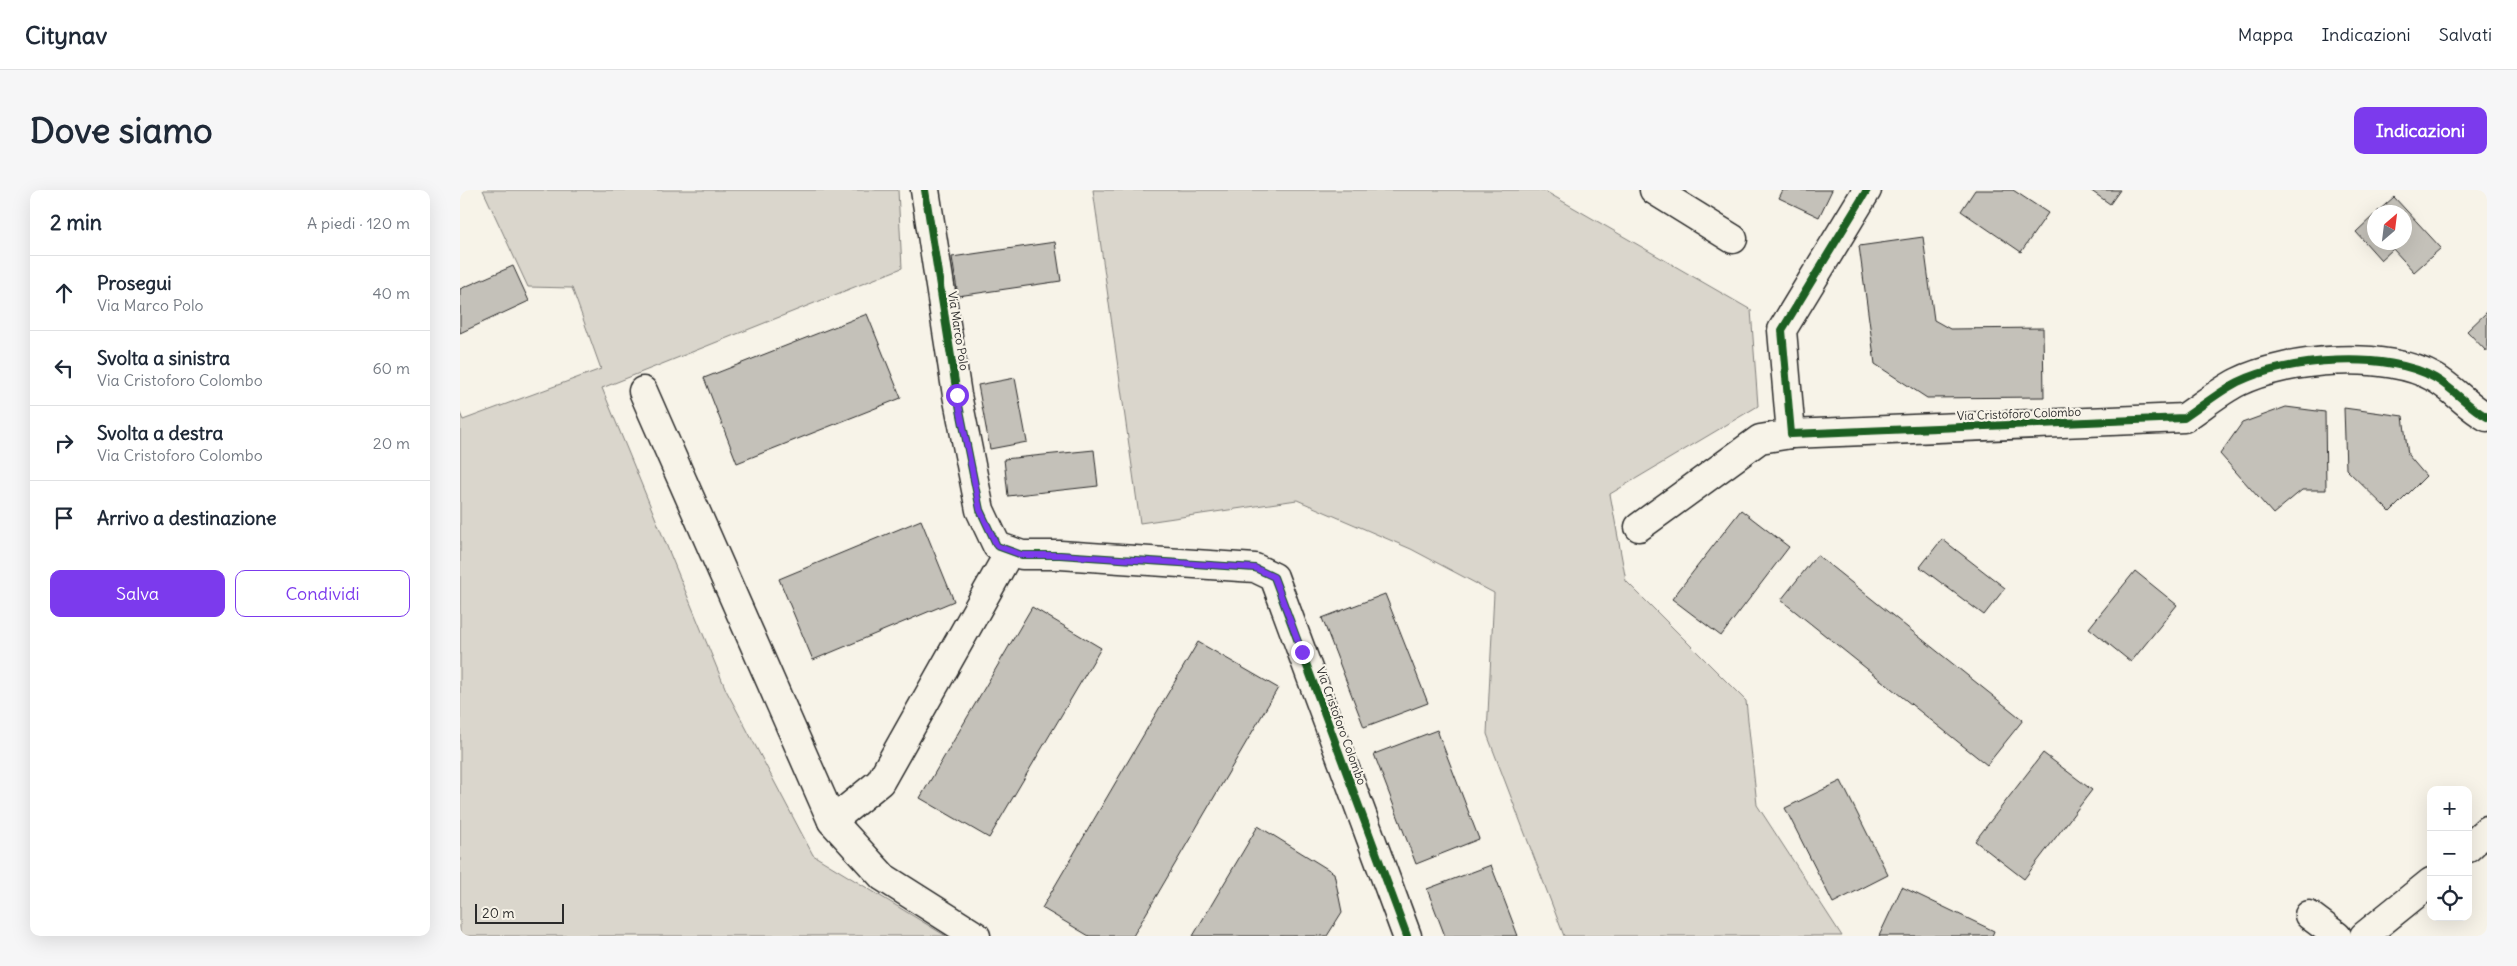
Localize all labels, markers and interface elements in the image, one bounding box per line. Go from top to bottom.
text: Citynav [25,20,107,50]
text: Mappa [2238,23,2293,46]
text: Indicazioni [2321,23,2411,46]
text: Salvati [2439,23,2492,46]
button: Indicazioni [2354,107,2487,154]
text: Dove siamo [30,108,213,152]
north arrow [2367,205,2412,250]
text: 2 min [50,209,102,236]
text: A piedi · 120 m [307,213,410,233]
text: Prosegui [97,271,172,295]
icon: ahead [50,279,78,307]
text: 40 m [372,283,410,303]
street label: Via Marco Polo [945,290,972,372]
text: Via Marco Polo [97,295,204,315]
text: Svolta a sinistra [97,346,230,370]
icon: left [50,354,78,382]
text: 60 m [372,358,410,378]
text: Via Cristoforo Colombo [97,370,263,390]
route start [946,384,969,407]
street label: Via Cristoforo Colombo [1957,404,2082,423]
text: Svolta a destra [97,421,223,445]
icon: right [50,429,78,457]
text: 20 m [373,433,410,453]
text: Via Cristoforo Colombo [97,445,263,465]
icon: arrive [50,504,78,532]
text: Arrivo a destinazione [97,506,276,530]
button: Salva [50,570,225,617]
button: Condividi [235,570,410,617]
route end [1291,641,1314,664]
street label: Via Cristoforo Colombo [1313,665,1370,787]
map controls [2427,786,2472,921]
button: + [2427,786,2472,831]
button: − [2427,831,2472,876]
button: locate [2427,876,2472,921]
scale bar [475,901,564,924]
text: 20 m [482,904,515,922]

